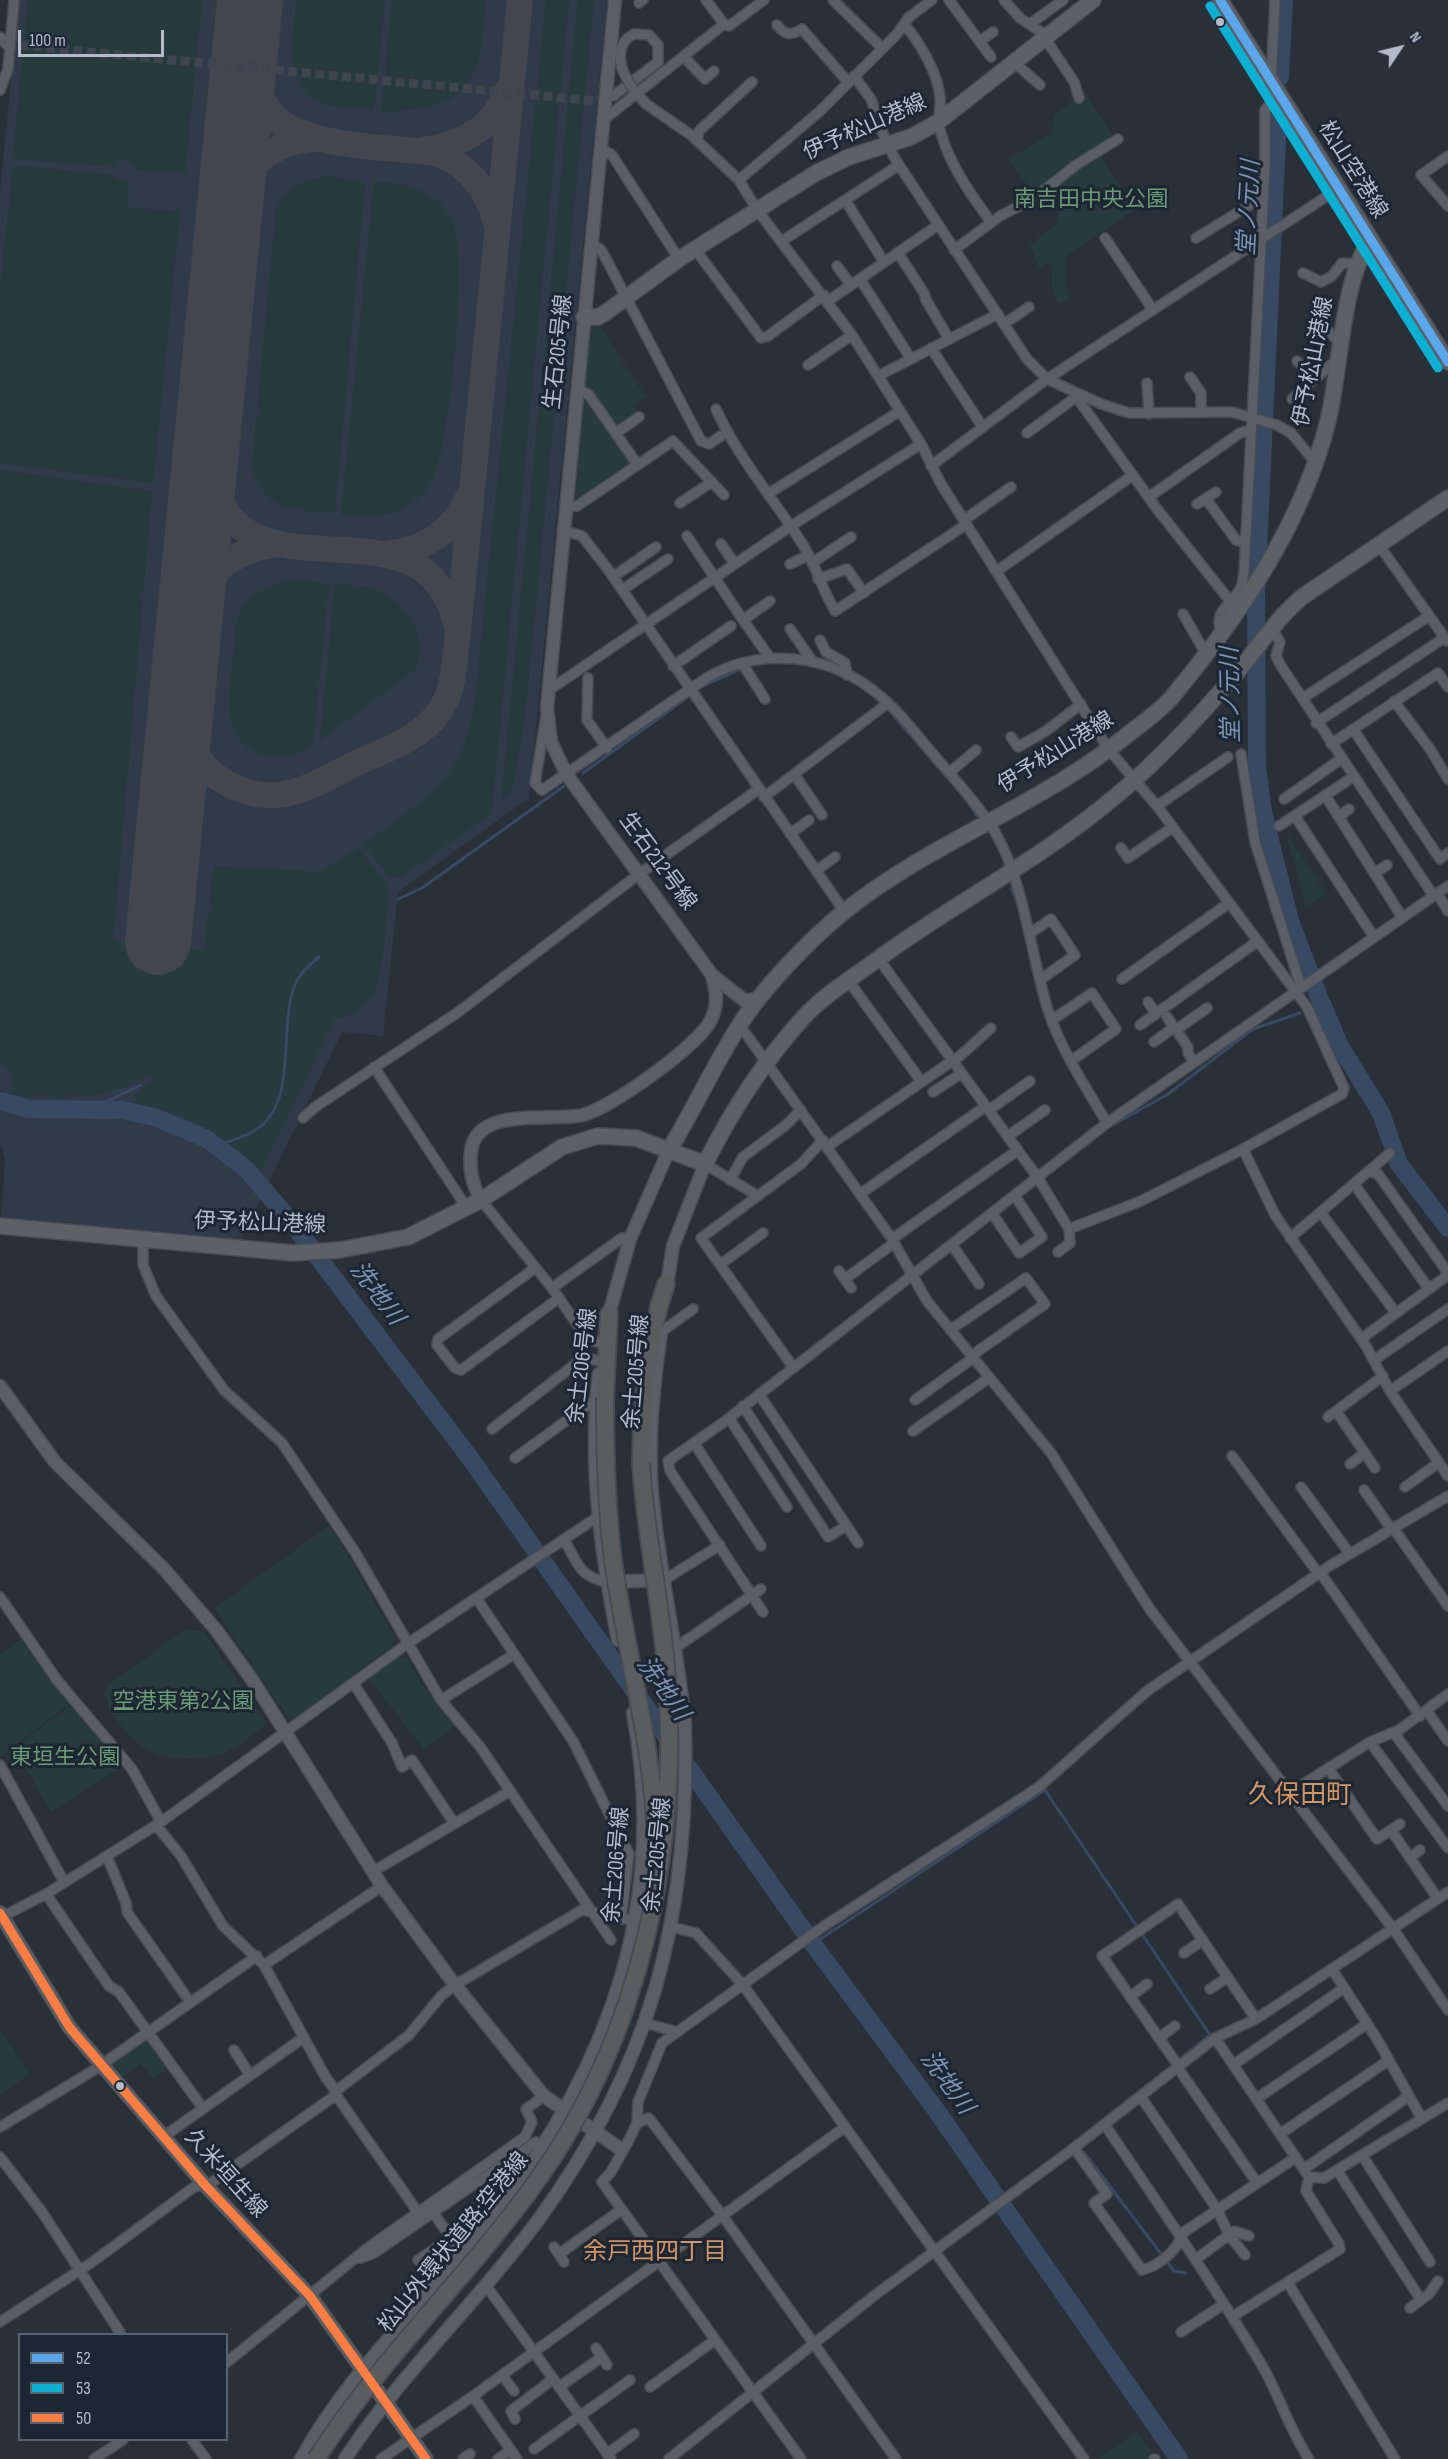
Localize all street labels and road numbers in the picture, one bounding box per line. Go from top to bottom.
street label: 伊予松山港線 [799,89,931,167]
street label: 松山空港線 [1312,116,1392,224]
street label: 生石205号線 [540,293,578,411]
street label: 伊予松山港線 [1288,295,1340,429]
street label: 伊予松山港線 [993,707,1119,799]
street label: 生石212号線 [613,808,701,916]
street label: 伊予松山港線 [194,1209,326,1239]
street label: 余土206号線 [563,1307,603,1425]
street label: 余土205号線 [619,1313,655,1431]
street label: 余土205号線 [639,1796,677,1914]
street label: 余土206号線 [599,1806,635,1924]
street label: 久米垣生線 [178,2124,272,2224]
street label: 松山外環状道路;空港線 [373,2148,535,2338]

